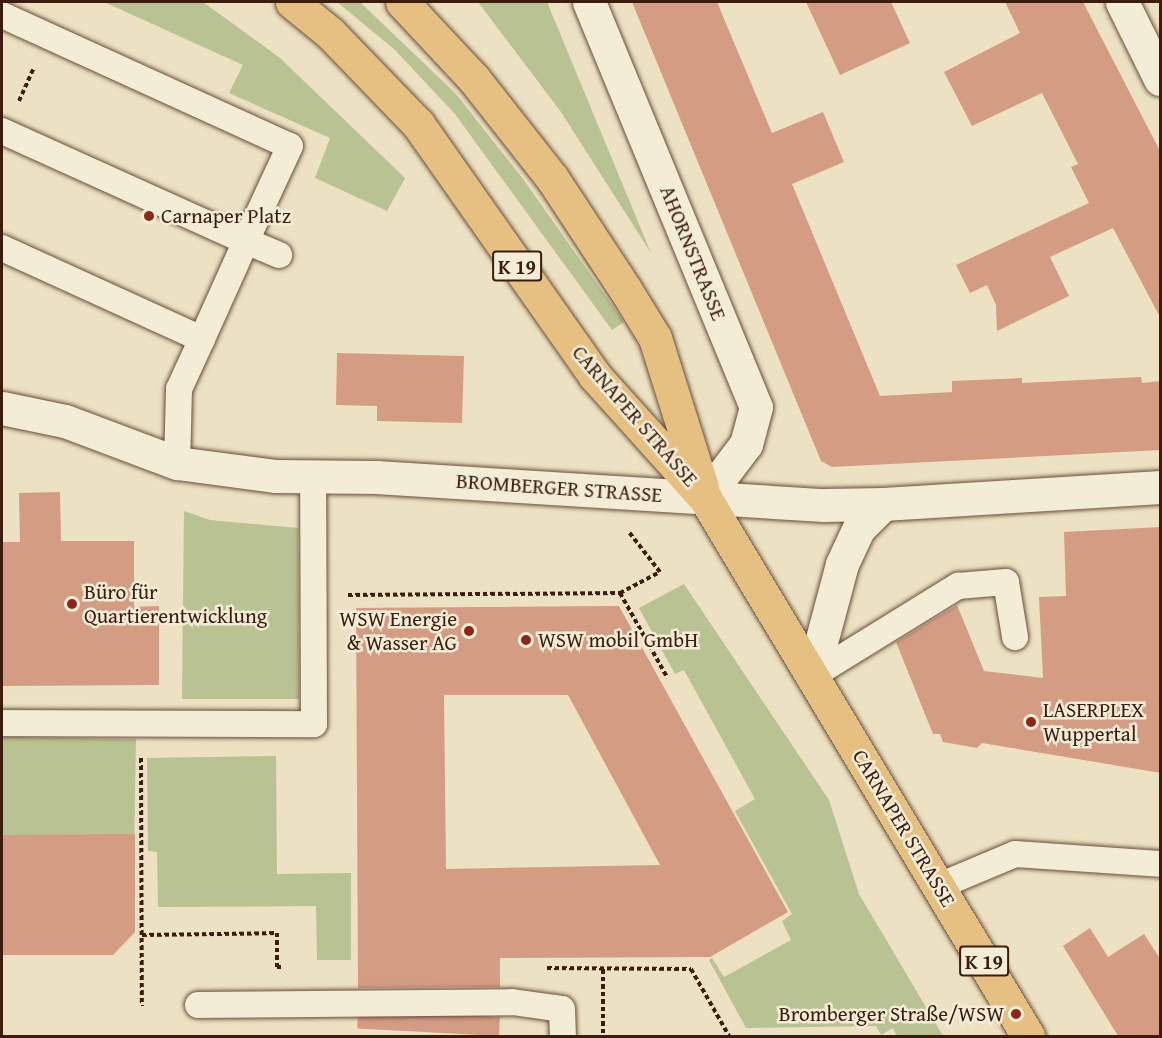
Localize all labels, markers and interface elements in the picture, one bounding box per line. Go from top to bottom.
street label: AHORNSTRASSE [654,182,732,324]
place label: Carnaper Platz [161,203,291,229]
marker: Carnaper Platz [142,209,156,223]
road number: K 19 [492,249,542,283]
street label: CARNAPER STRASSE [567,340,703,492]
street label: BROMBERGER STRASSE [455,468,663,508]
place label: Büro für Quartierentwicklung [84,579,267,629]
marker: Büro für Quartierentwicklung [65,597,79,611]
place label: WSW Energie & Wasser AG [339,606,457,656]
marker: WSW Energie & Wasser AG [462,624,476,638]
place label: WSW mobil GmbH [538,627,698,653]
marker: WSW mobil GmbH [519,633,533,647]
place label: LASERPLEX Wuppertal [1043,697,1144,747]
marker: LASERPLEX Wuppertal [1024,715,1038,729]
street label: CARNAPER STRASSE [847,745,961,911]
road number: K 19 [958,944,1010,978]
place label: Bromberger Straße/WSW [779,1001,1004,1027]
marker: Bromberger Straße/WSW [1009,1007,1023,1021]

